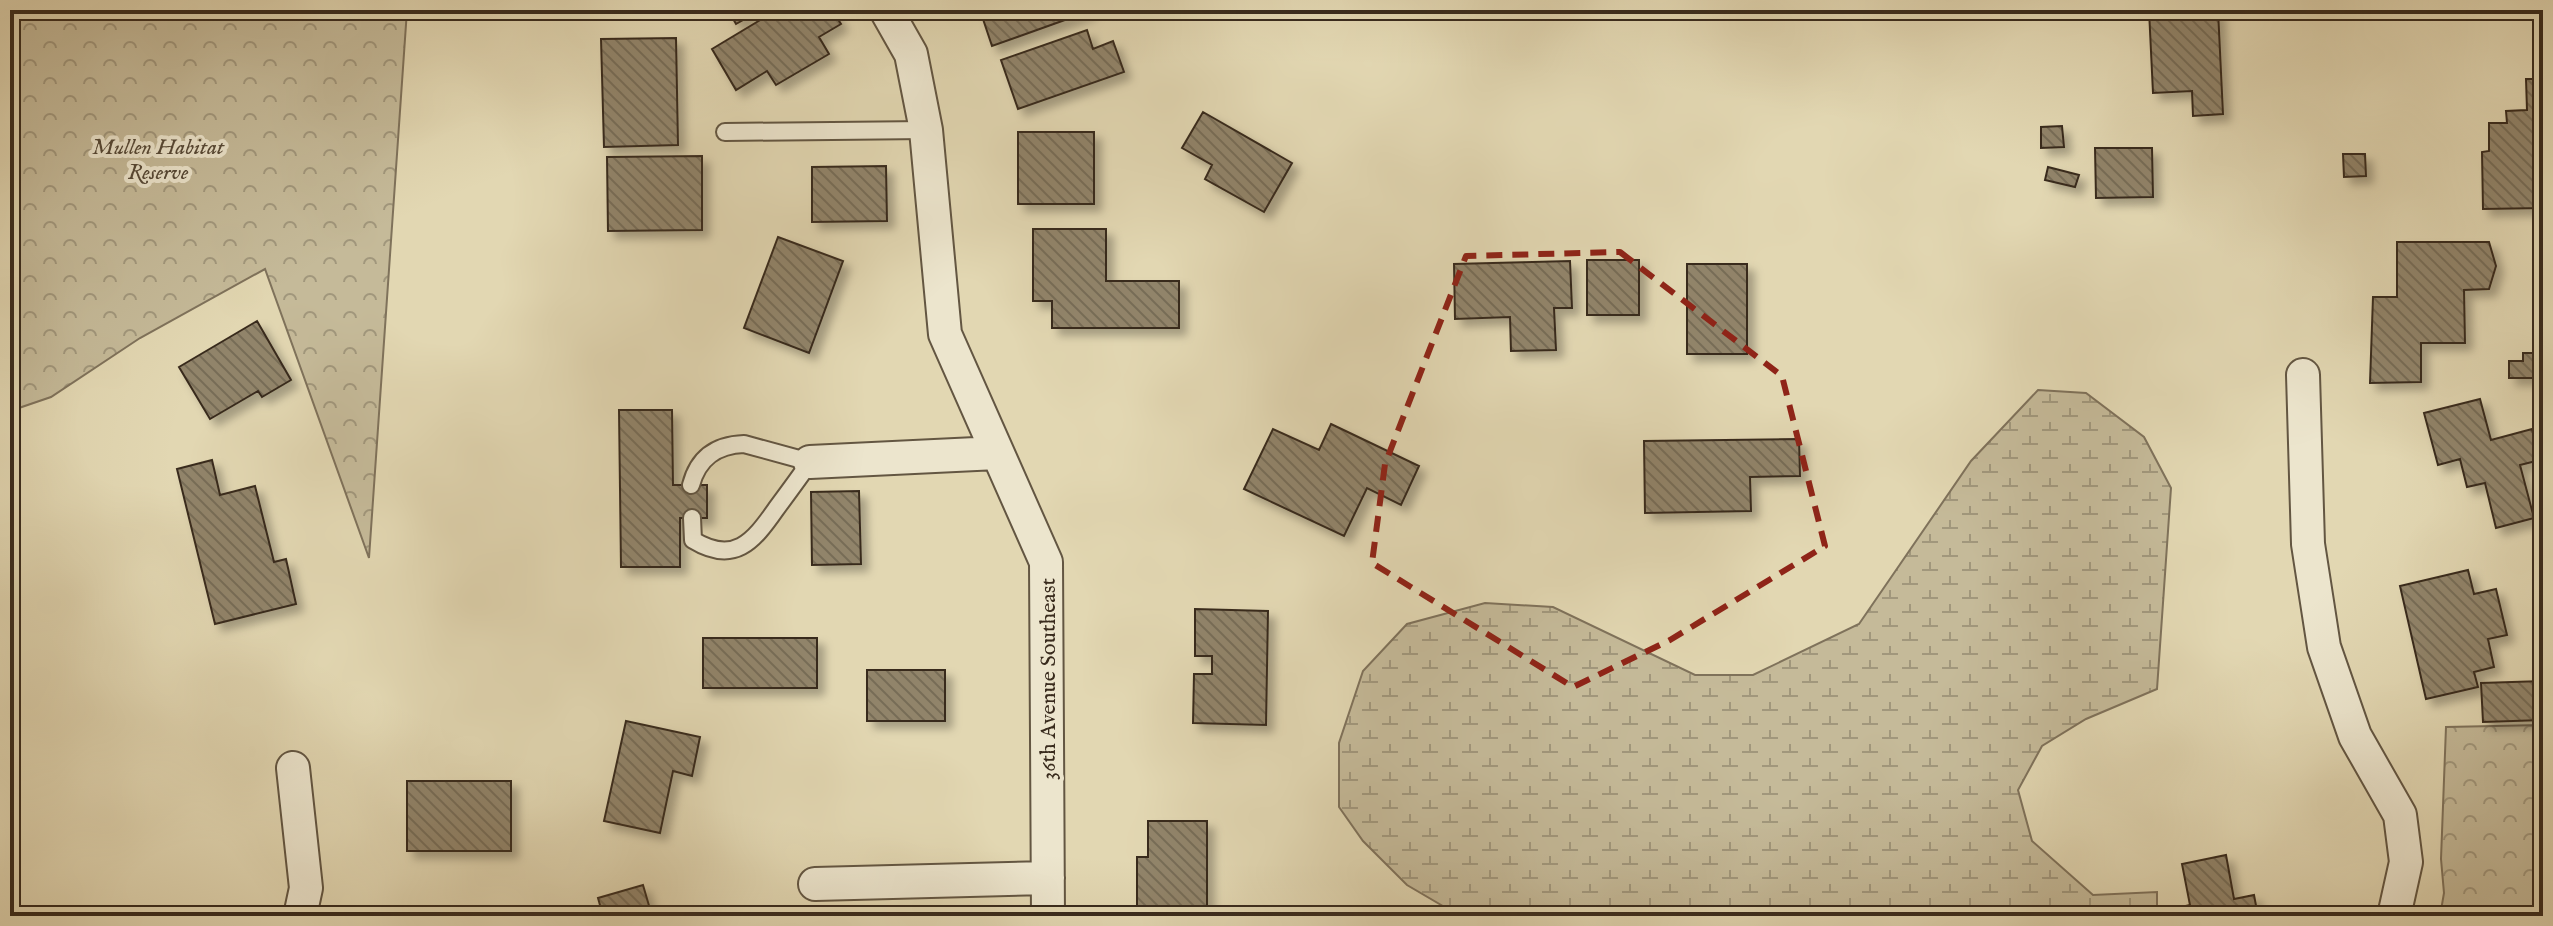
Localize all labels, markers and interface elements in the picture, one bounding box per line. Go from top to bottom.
park label: Mullen Habitat Reserve [92,134,225,187]
street label: 36th Avenue Southeast [1035,577,1063,780]

